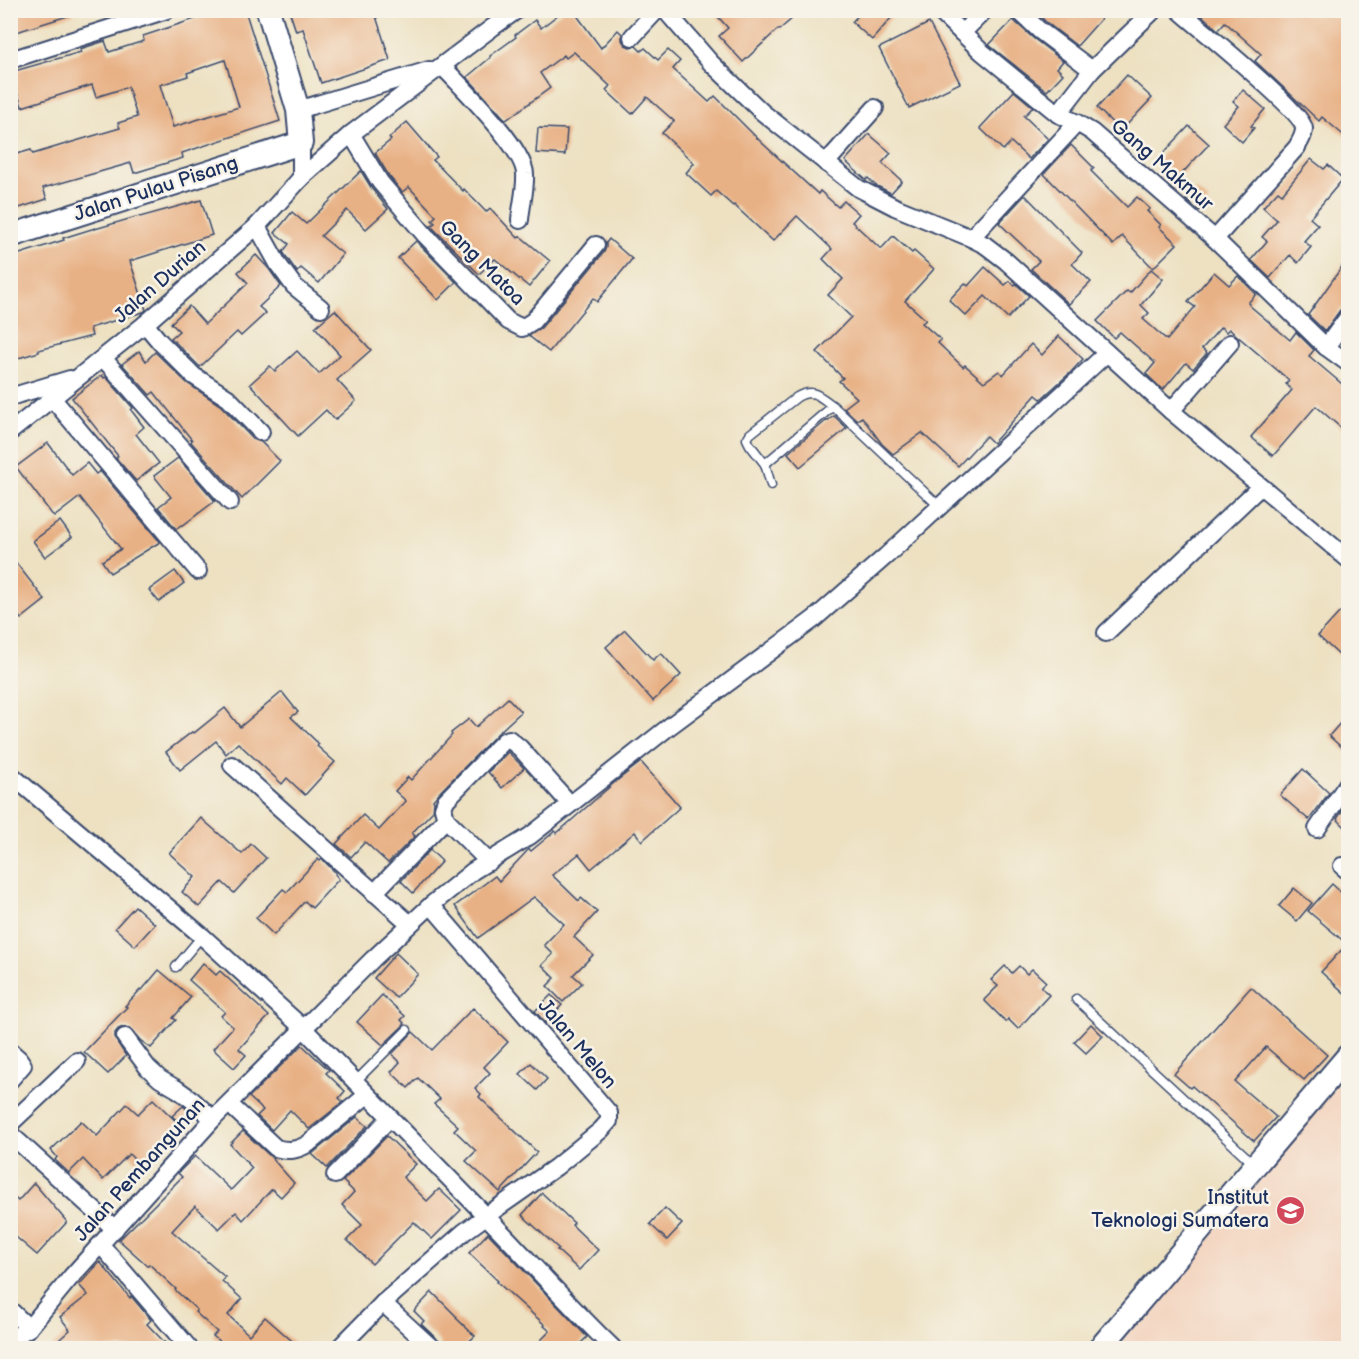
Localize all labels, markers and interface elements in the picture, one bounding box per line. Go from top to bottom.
street label: Gang Makmur [1106,114,1219,216]
street label: Jalan Pulau Pisang [71,151,241,227]
street label: Gang Matoa [434,215,530,311]
street label: Jalan Durian [109,236,211,328]
street label: Jalan Melon [533,994,621,1094]
street label: Jalan Pembangunan [69,1093,211,1247]
place label: Institut Teknologi Sumatera [1091,1186,1269,1233]
school or university icon: Institut Teknologi Sumatera [1274,1194,1306,1226]

